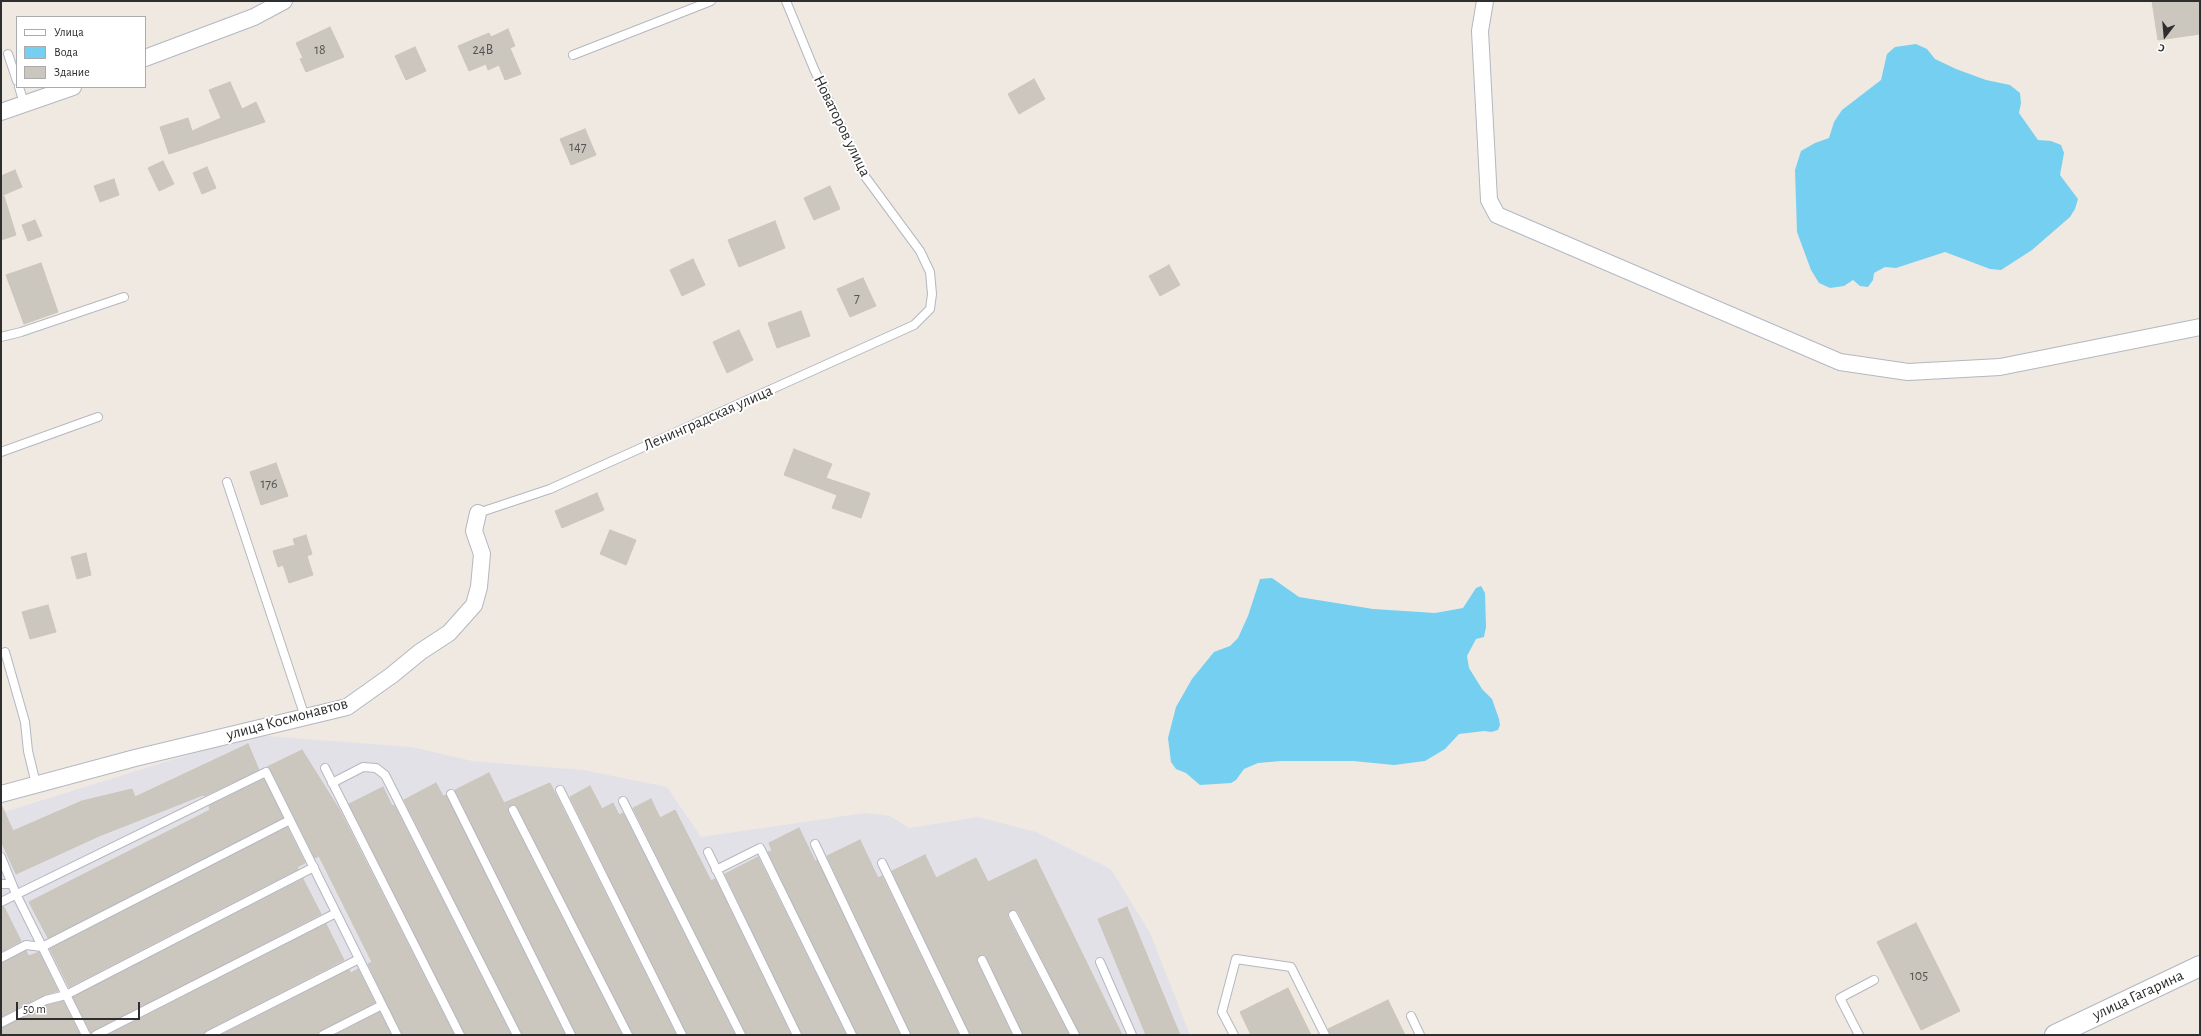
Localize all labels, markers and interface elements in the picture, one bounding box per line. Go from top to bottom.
legend [16,16,146,88]
north arrow [2145,16,2185,56]
text: Улица [54,26,84,38]
house number: 18 [314,42,326,58]
house number: 24В [472,42,494,58]
text: С [2157,42,2166,54]
text: Вода [54,46,78,58]
text: Здание [54,66,90,78]
street label: Новаторов улица [809,72,875,180]
house number: 147 [569,139,587,155]
house number: 7 [854,290,860,306]
street label: Ленинградская улица [640,381,776,455]
house number: 176 [260,476,278,492]
street label: улица Космонавтов [224,694,350,744]
street label: улица Гагарина [2089,966,2187,1024]
house number: 105 [1910,968,1928,984]
scale bar [18,994,142,1020]
text: 50 m [23,1003,46,1015]

